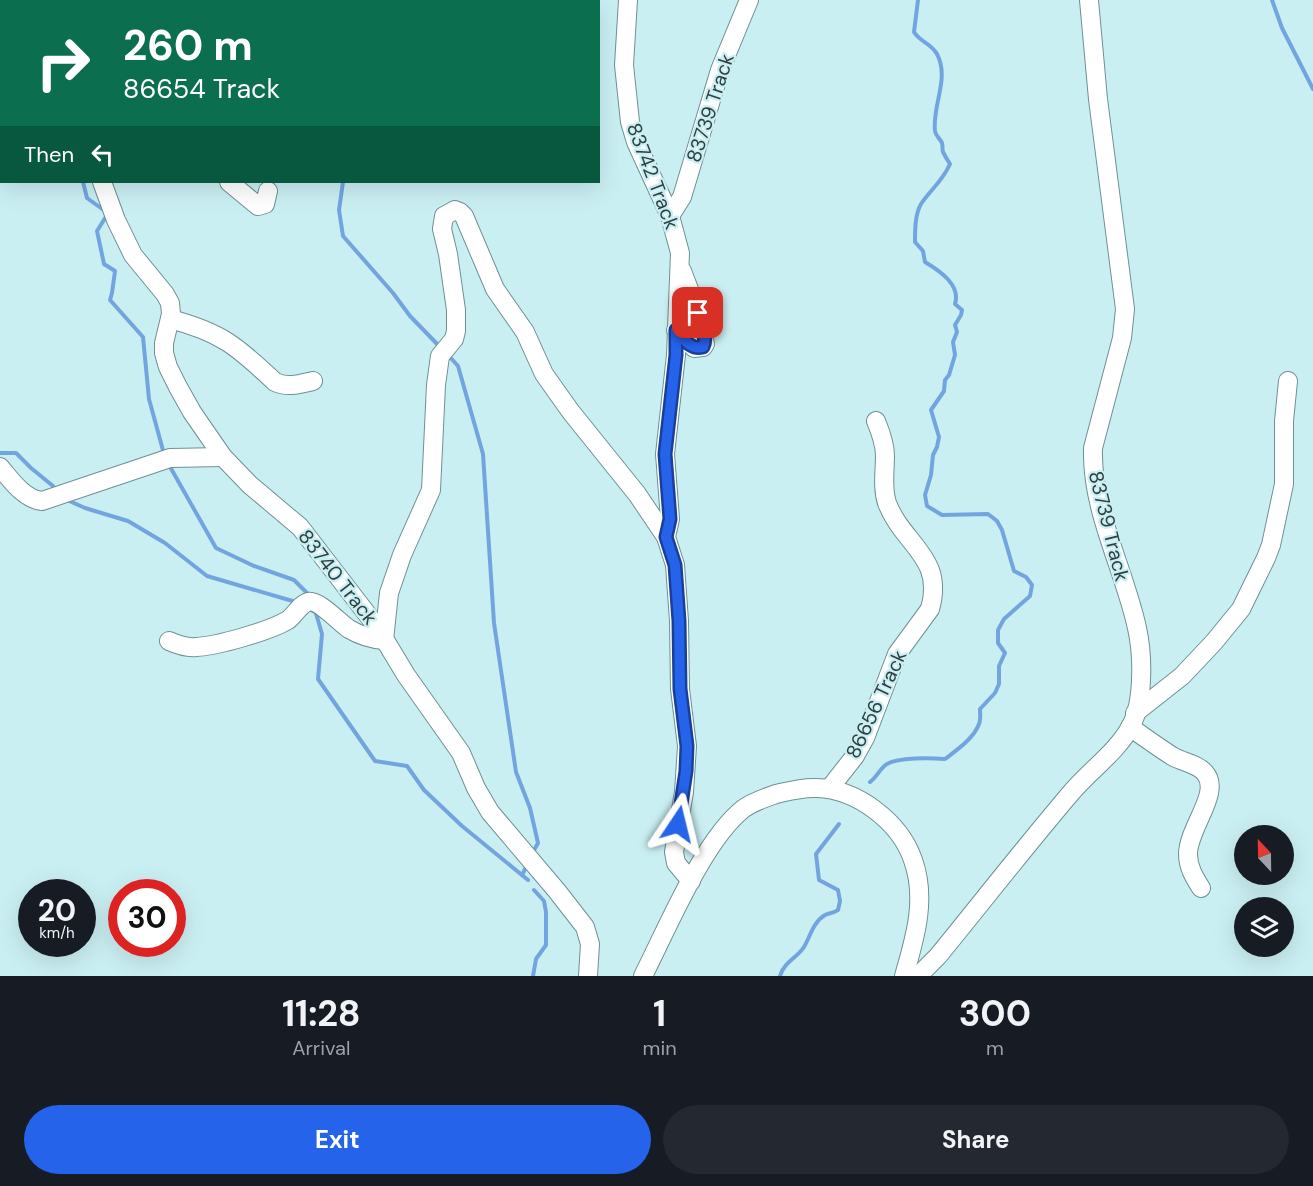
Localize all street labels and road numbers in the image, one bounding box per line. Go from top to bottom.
street label: 83739 Track [680,50,740,166]
street label: 83742 Track [621,119,685,233]
street label: 83739 Track [1083,468,1135,584]
street label: 83740 Track [293,524,383,630]
street label: 86656 Track [840,646,912,762]

